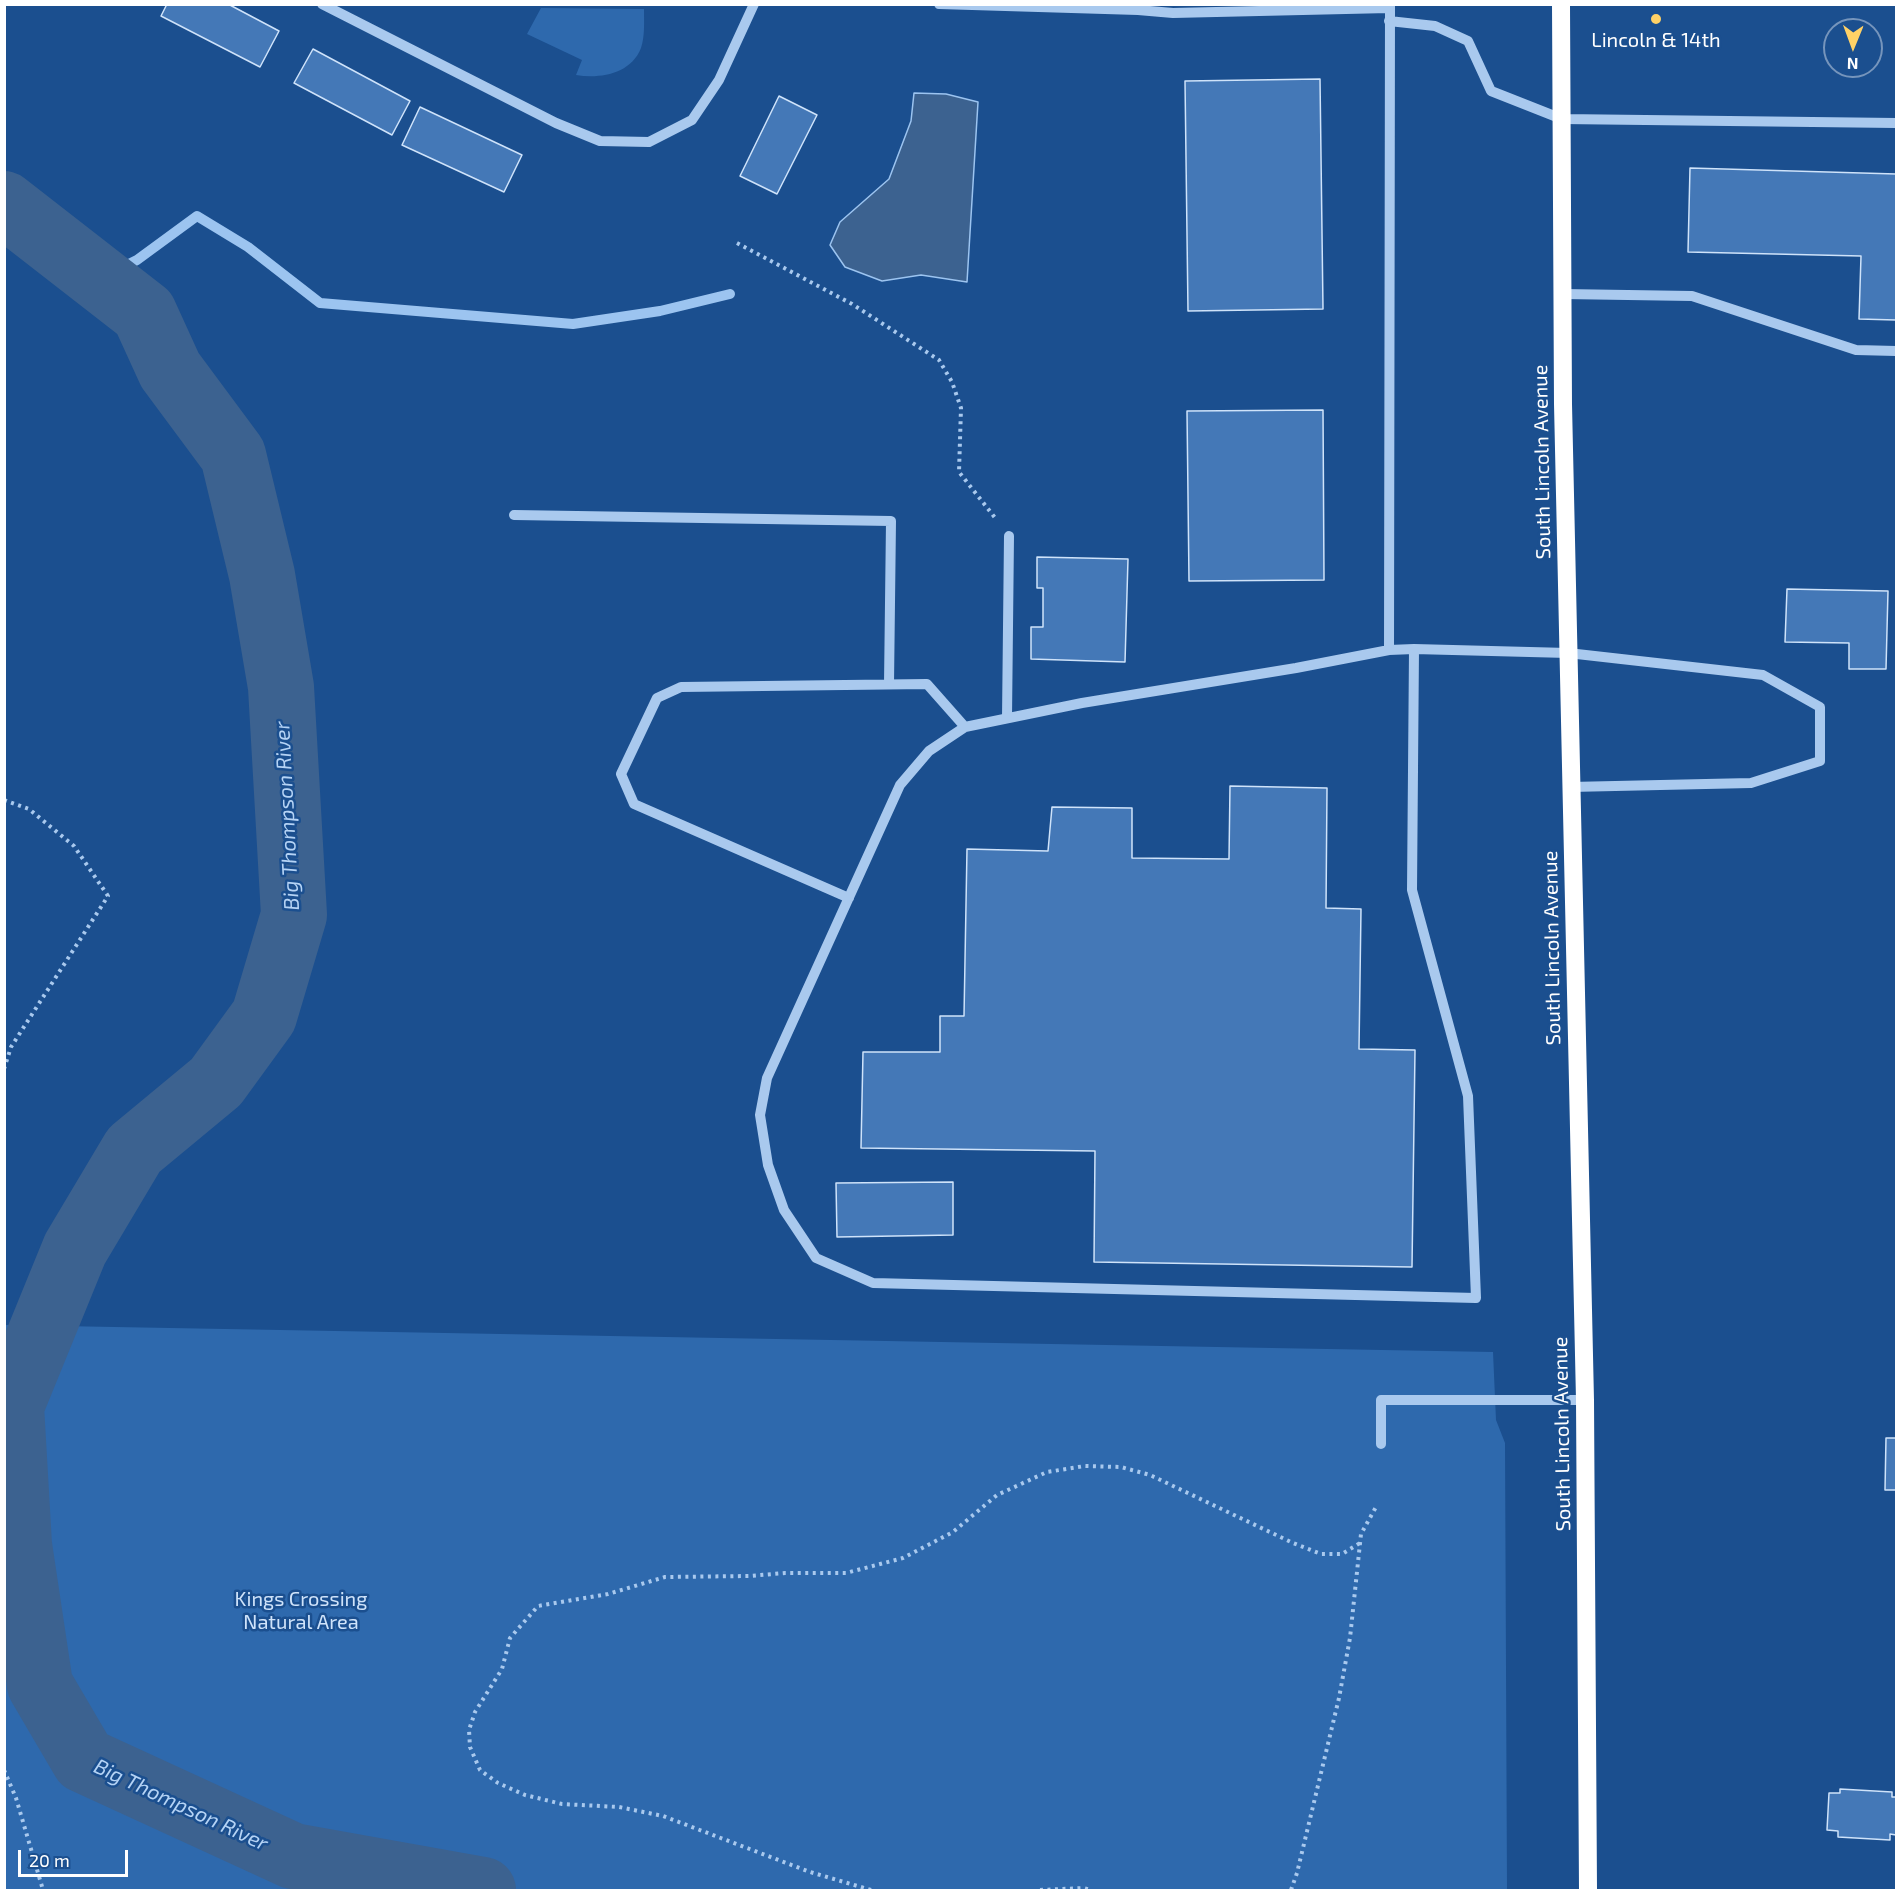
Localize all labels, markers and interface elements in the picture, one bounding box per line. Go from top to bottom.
marker: Lincoln & 14th [1649,12,1663,26]
north arrow [1823,18,1883,78]
place label: Lincoln & 14th [1591,28,1721,52]
text: N [1847,55,1859,74]
street label: South Lincoln Avenue [1528,365,1556,559]
water label: Big Thompson River [269,721,305,911]
street label: South Lincoln Avenue [1538,851,1566,1045]
street label: South Lincoln Avenue [1548,1337,1576,1531]
park label: Kings Crossing Natural Area [235,1587,367,1634]
water label: Big Thompson River [90,1754,272,1856]
scale bar [21,1838,130,1876]
text: 20 m [29,1849,70,1871]

